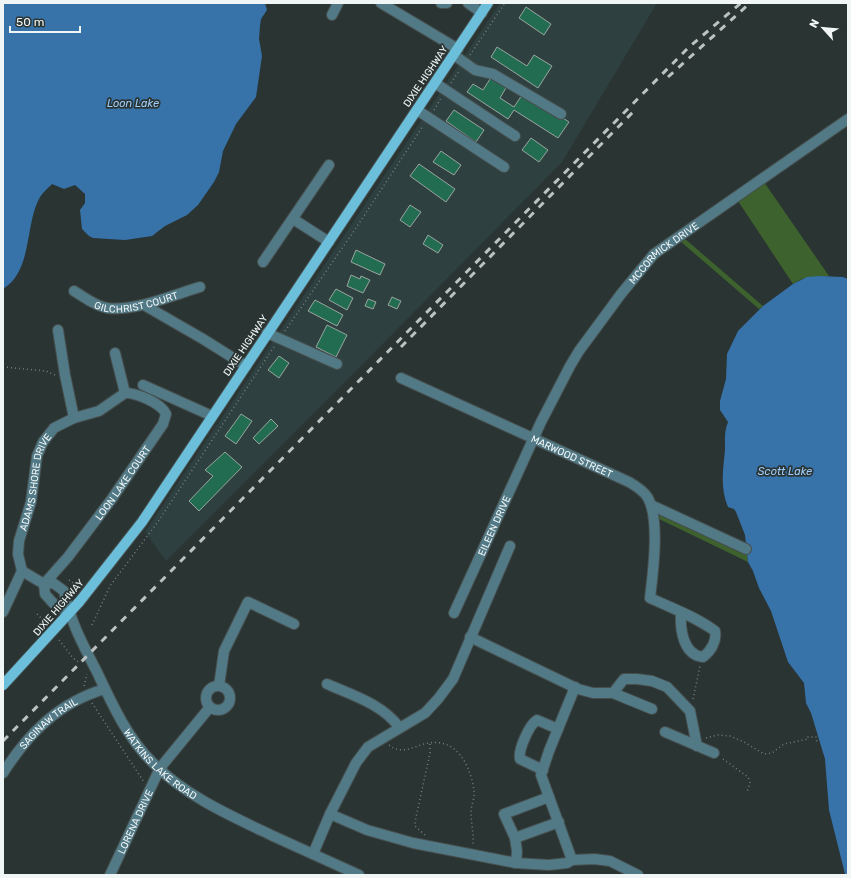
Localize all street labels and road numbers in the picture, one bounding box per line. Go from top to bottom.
street label: DIXIE HIGHWAY [401,43,451,109]
street label: MCCORMICK DRIVE [627,220,701,287]
street label: GILCHRIST COURT [92,290,180,316]
street label: DIXIE HIGHWAY [221,312,271,378]
street label: ADAMS SHORE DRIVE [17,431,54,532]
street label: MARWOOD STREET [529,433,615,481]
street label: LOON LAKE COURT [93,443,154,523]
street label: EILEEN DRIVE [476,494,514,558]
street label: DIXIE HIGHWAY [31,576,87,638]
street label: SAGINAW TRAIL [17,696,80,752]
street label: WATKINS LAKE ROAD [121,727,199,803]
street label: LORENA DRIVE [116,788,156,856]

